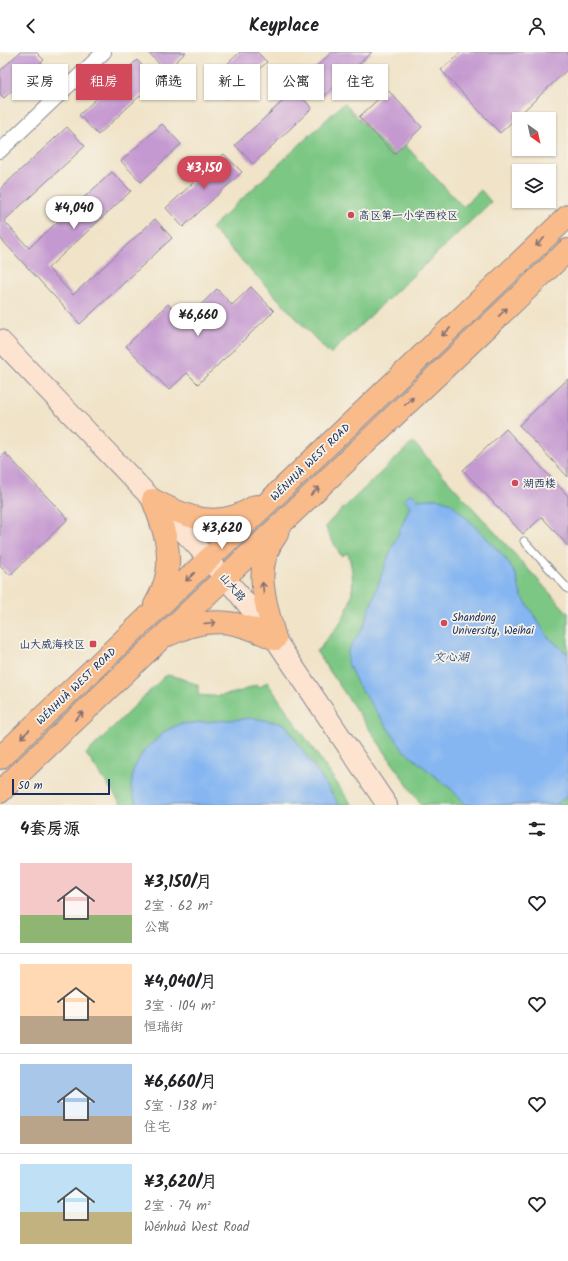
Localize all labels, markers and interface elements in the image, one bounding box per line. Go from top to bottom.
text: Keyplace [249,12,319,41]
icon: back [20,15,42,37]
icon: person [526,15,548,37]
chip: 买房 [12,64,68,100]
chip: 租房 [76,64,132,100]
chip: 筛选 [140,64,196,100]
chip: 新上 [204,64,260,100]
chip: 公寓 [268,64,324,100]
chip: 住宅 [332,64,388,100]
north arrow [512,112,556,156]
map controls [512,112,556,208]
pin: ¥3,150 [171,156,237,190]
text: ¥3,150 [186,158,222,179]
button: layers [512,164,556,208]
pin: ¥4,040 [41,196,107,230]
text: ¥4,040 [55,198,93,219]
place label: 高区第一小学西校区 [359,207,458,225]
marker: 高区第一小学西校区 [346,210,356,220]
one-way arrow [535,238,545,247]
pin: ¥6,660 [165,303,231,337]
text: ¥6,660 [178,305,218,326]
one-way arrow [498,307,508,317]
one-way arrow [441,327,451,337]
one-way arrow [404,397,414,406]
street label: WÉNHUÀ WEST ROAD [266,420,355,506]
place label: 湖西楼 [523,475,556,493]
marker: 湖西楼 [510,478,520,488]
one-way arrow [309,487,319,496]
pin: ¥3,620 [189,516,255,550]
text: ¥3,620 [202,518,242,539]
street label: 山大路 [215,569,250,606]
one-way arrow [185,572,195,582]
one-way arrow [259,582,267,595]
place label: Shandong University, Weihai [452,609,534,640]
marker: Shandong University, Weihai [439,618,449,628]
one-way arrow [203,620,216,627]
place label: 山大威海校区 [19,636,85,654]
marker: 山大威海校区 [88,639,98,649]
street label: WÉNHUÀ WEST ROAD [32,644,121,730]
water label: 文心湖 [433,648,470,667]
one-way arrow [74,711,84,721]
one-way arrow [20,729,30,739]
scale bar [12,777,110,796]
text: 50 m [18,777,43,795]
text: 4套房源 [20,816,80,843]
icon: filters [526,818,548,840]
text: ¥3,150/月 [144,869,212,896]
icon: home [52,879,100,927]
icon: heart [526,892,548,914]
text: 2室 · 62 m² [144,896,212,917]
text: 公寓 [144,917,170,938]
text: ¥4,040/月 [144,969,217,996]
icon: home [52,980,100,1028]
icon: heart [526,993,548,1015]
text: 3室 · 104 m² [144,996,215,1017]
text: 恒瑞街 [144,1017,183,1038]
text: ¥6,660/月 [144,1069,217,1096]
icon: home [52,1080,100,1128]
icon: heart [526,1093,548,1115]
text: 5室 · 138 m² [144,1096,216,1117]
text: 住宅 [144,1117,170,1138]
text: ¥3,620/月 [144,1169,218,1196]
icon: home [52,1180,100,1228]
icon: heart [526,1193,548,1215]
text: 2室 · 74 m² [144,1196,211,1217]
text: Wénhuà West Road [144,1217,249,1238]

